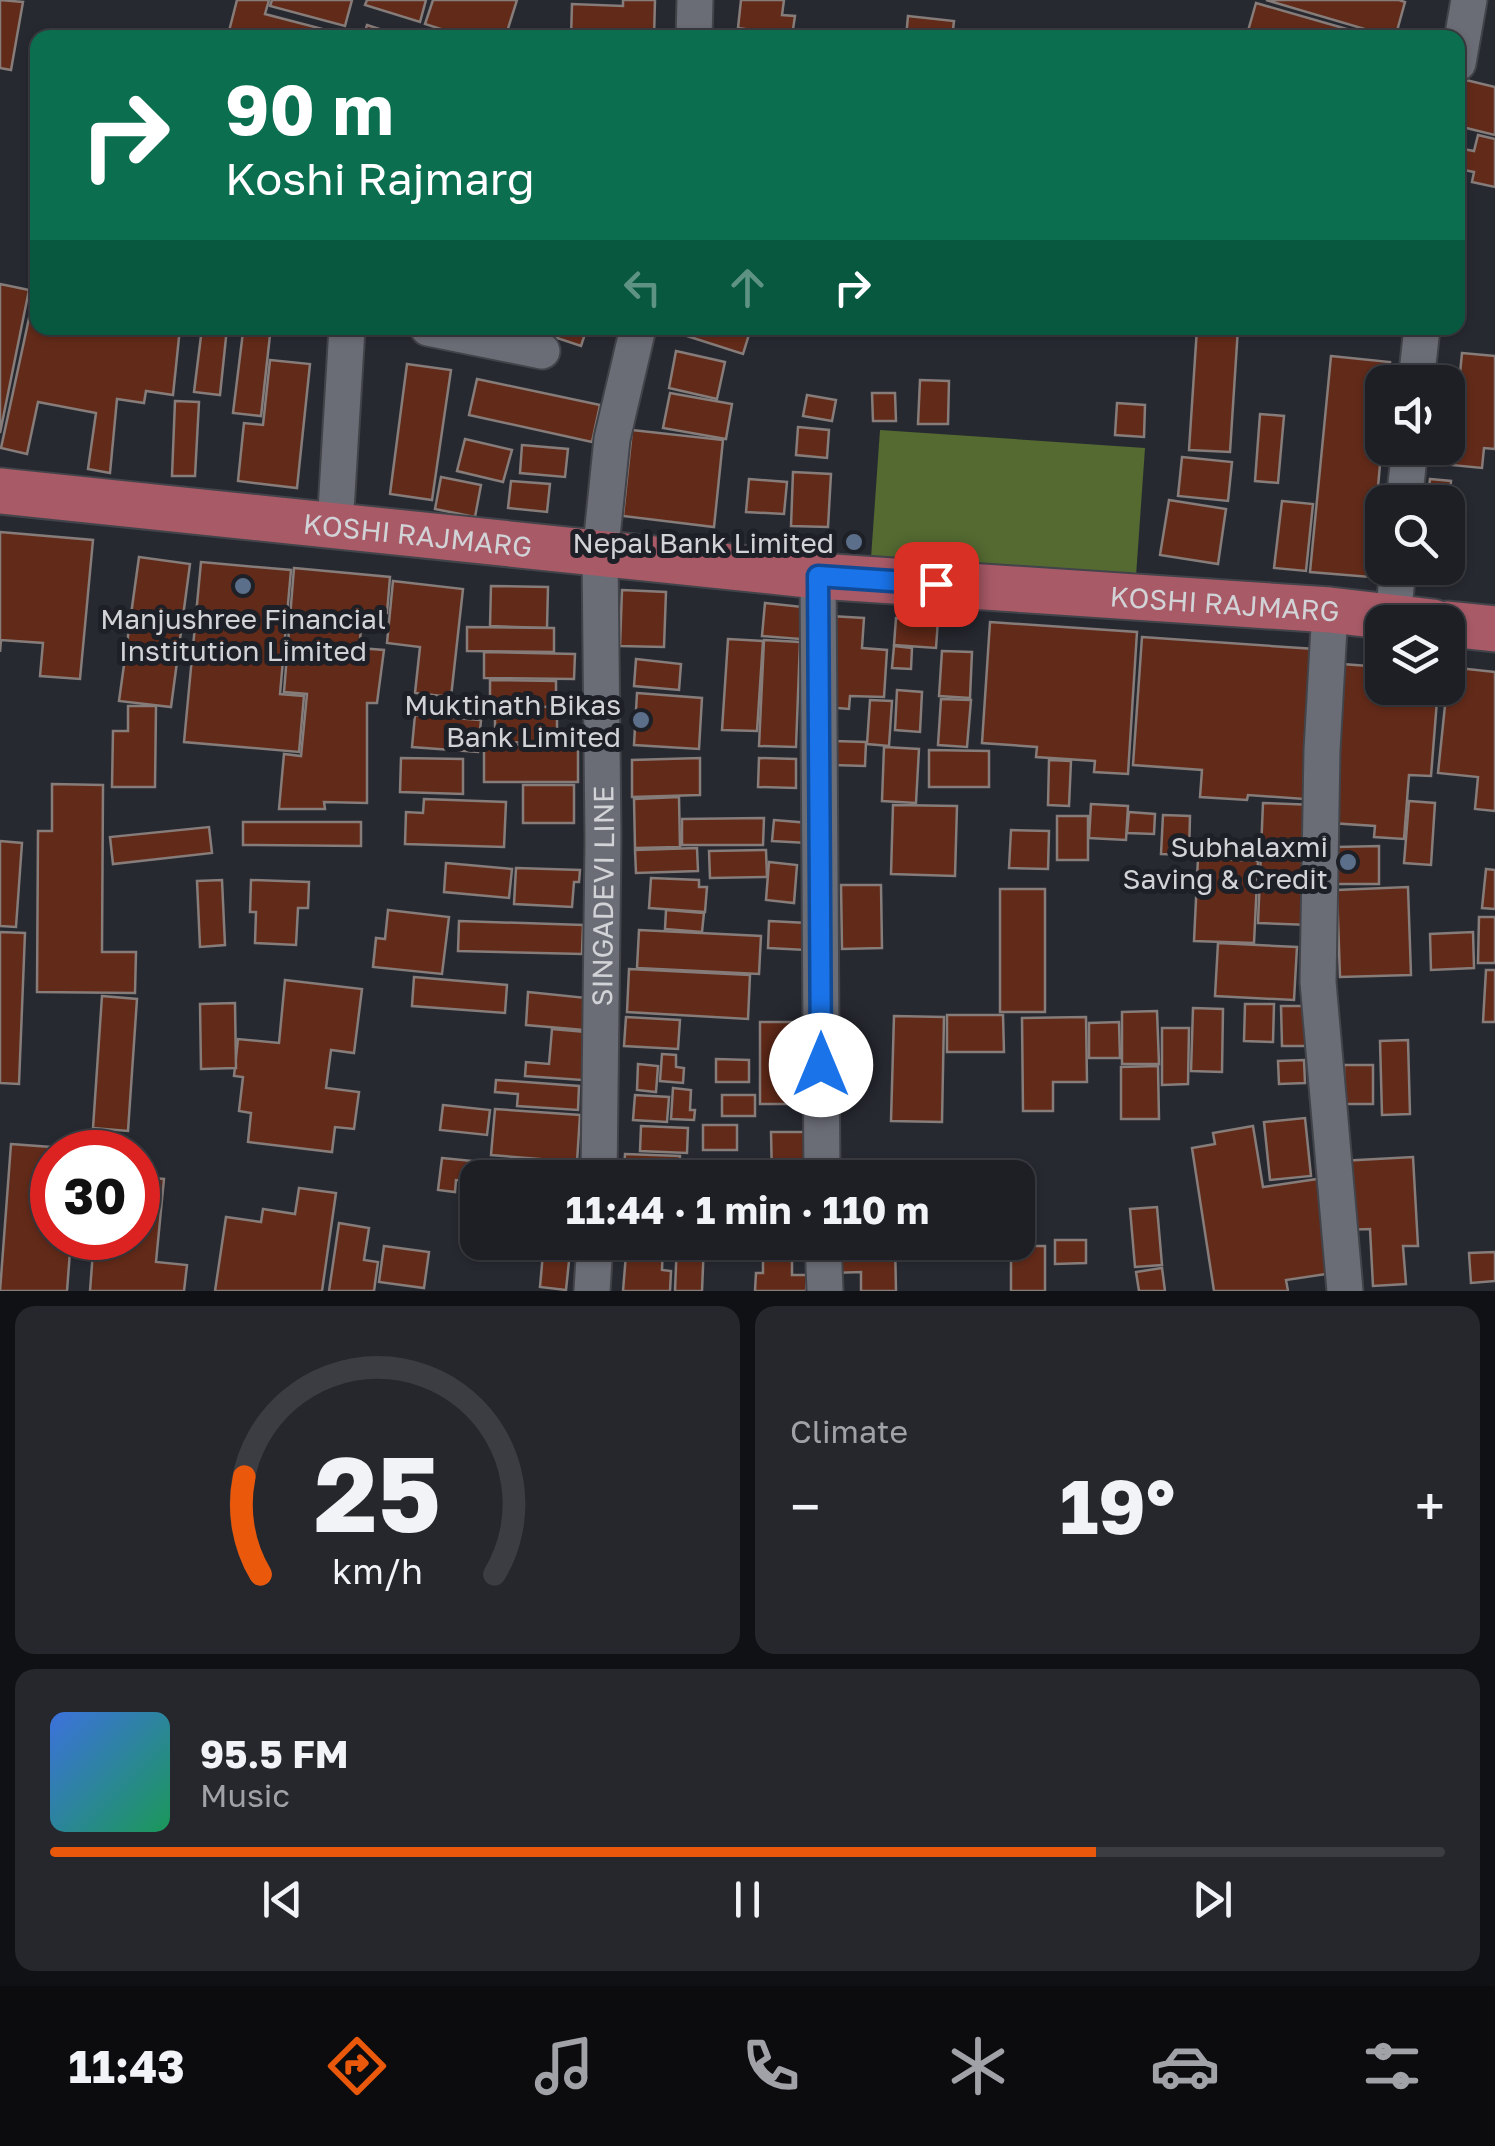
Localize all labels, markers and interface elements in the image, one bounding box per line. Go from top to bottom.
text: 90 m [225,66,394,150]
icon: right [60,70,190,200]
text: Koshi Rajmarg [225,151,535,205]
icon: left [615,260,670,315]
icon: ahead [720,260,775,315]
icon: right [825,260,880,315]
map controls [1365,365,1465,705]
button: sound [1365,365,1465,465]
button: search [1365,485,1465,585]
street label: KOSHI RAJMARG [302,506,534,563]
place label: Nepal Bank Limited [572,526,834,559]
marker: Nepal Bank Limited [843,531,865,553]
pin [894,542,979,627]
icon: arrive [909,557,964,612]
marker: Manjushree Financial Institution Limited [232,575,254,597]
street label: KOSHI RAJMARG [1109,579,1340,627]
place label: Manjushree Financial Institution Limited [100,602,386,667]
button: layers [1365,605,1465,705]
place label: Muktinath Bikas Bank Limited [404,688,621,753]
marker: Muktinath Bikas Bank Limited [630,709,652,731]
street label: SINGADEVI LINE [585,786,620,1007]
place label: Subhalaxmi Saving & Credit [1123,830,1328,895]
marker: Subhalaxmi Saving & Credit [1337,851,1359,873]
position arrow [769,1013,873,1117]
speed limit sign: 30 [30,1130,160,1260]
text: 11:44 · 1 min · 110 m [566,1187,929,1232]
text: Climate [790,1412,908,1450]
text: 25 [314,1430,441,1555]
text: 19° [1060,1460,1175,1551]
text: − [790,1473,820,1539]
text: + [1415,1473,1445,1539]
text: km/h [332,1549,423,1592]
text: 95.5 FM [200,1731,349,1776]
text: Music [200,1776,290,1814]
icon: previous [255,1872,310,1927]
icon: pause [720,1872,775,1927]
icon: next [1185,1872,1240,1927]
icon: directions [322,2031,392,2101]
icon: music [529,2031,599,2101]
icon: phone [736,2031,806,2101]
icon: climate [943,2031,1013,2101]
icon: car [1150,2031,1220,2101]
icon: filters [1357,2031,1427,2101]
text: 11:43 [68,2039,185,2093]

